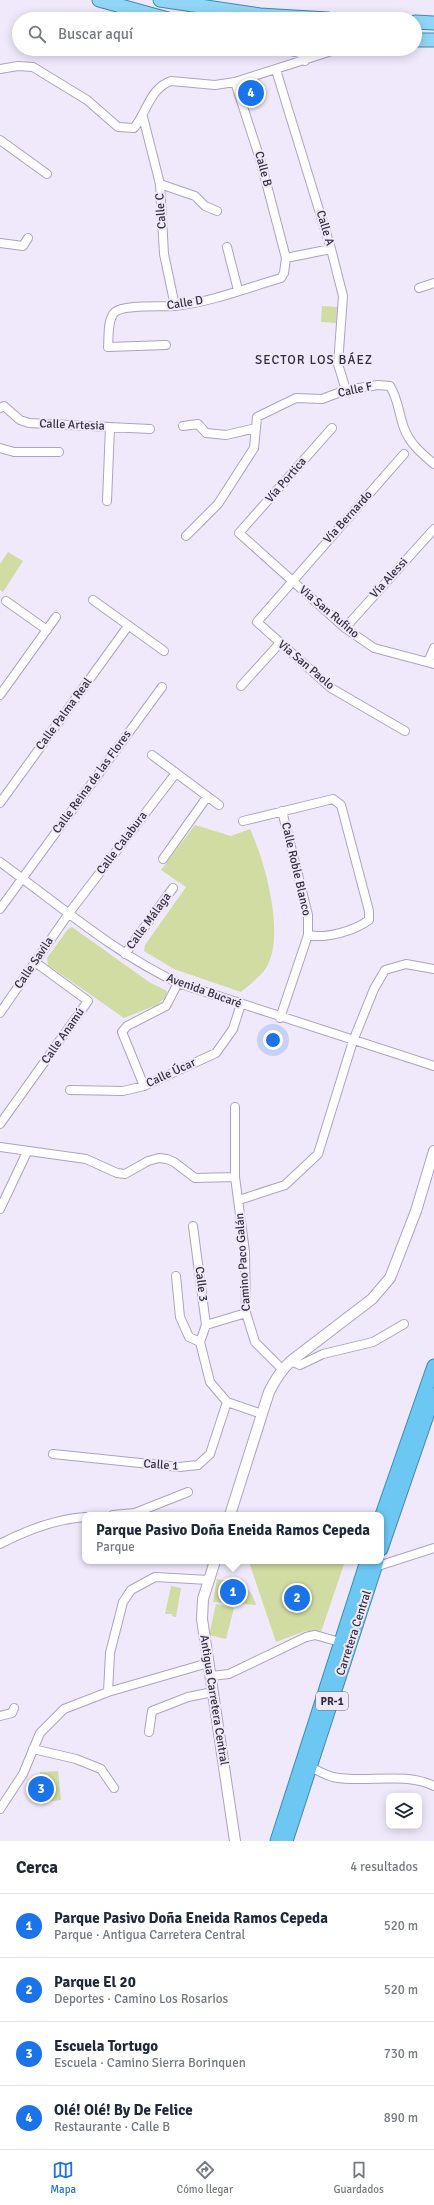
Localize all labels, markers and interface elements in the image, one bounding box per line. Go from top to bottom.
search box [12,12,422,56]
icon: search [26,23,48,45]
text: Buscar aquí [58,25,133,43]
pin: 4 [238,78,264,108]
street label: Calle B [251,150,275,188]
street label: Calle C [152,193,170,229]
street label: Calle A [313,209,338,248]
street label: Calle D [166,293,204,313]
district label: SECTOR LOS BÁEZ [255,352,373,368]
street label: Calle F [336,379,374,401]
street label: Calle Artesia [39,416,105,434]
street label: Vía Portica [262,454,310,506]
street label: Vía Bernardo [320,487,376,547]
street label: Vía Alessi [367,555,411,601]
street label: Via San Rufino [296,582,362,642]
street label: Vía San Paolo [275,637,337,693]
street label: Calle Palma Real [33,675,96,753]
street label: Calle Reina de las Flores [49,727,135,837]
street label: Calle Calabura [93,809,151,877]
street label: Calle Roble Blanco [278,821,314,917]
street label: Calle Málaga [123,890,175,952]
street label: Calle Savila [11,934,57,992]
street label: Avenida Bucaré [164,970,244,1012]
street label: Calle Anamú [38,1005,88,1067]
your location [263,1030,283,1050]
street label: Calle Úcar [144,1055,199,1091]
street label: Camino Paco Galán [232,1212,254,1312]
street label: Calle 3 [191,1266,211,1302]
street label: Calle 1 [143,1456,179,1474]
popup [82,1512,384,1564]
text: Parque Pasivo Doña Eneida Ramos Cepeda [96,1521,370,1539]
text: Parque [96,1539,135,1555]
pin: 1 [220,1577,246,1607]
pin: 2 [284,1583,310,1613]
street label: Carretera Central [333,1588,375,1678]
street label: Antigua Carretera Central [196,1634,232,1767]
road number: PR-1 [316,1692,348,1710]
pin: 3 [28,1774,54,1804]
map controls [386,1793,422,1829]
button: layers [386,1793,422,1829]
text: Cerca [16,1857,58,1878]
text: 4 resultados [350,1859,418,1875]
text: Parque Pasivo Doña Eneida Ramos Cepeda [54,1909,328,1927]
text: 1 [25,1918,33,1934]
text: 520 m [384,1918,418,1934]
text: Parque · Antigua Carretera Central [54,1927,245,1943]
text: Parque El 20 [54,1973,136,1991]
text: 2 [25,1982,33,1998]
text: 520 m [384,1982,418,1998]
text: Deportes · Camino Los Rosarios [54,1991,228,2007]
text: Escuela Tortugo [54,2037,158,2055]
text: 3 [25,2046,33,2062]
text: 730 m [384,2046,418,2062]
text: Escuela · Camino Sierra Borinquen [54,2055,246,2071]
text: Olé! Olé! By De Felice [54,2101,193,2119]
text: 4 [25,2110,33,2126]
text: 890 m [384,2110,418,2126]
text: Restaurante · Calle B [54,2119,170,2135]
tab: Mapa [50,2159,76,2196]
tab: Cómo llegar [177,2159,233,2196]
tab: Guardados [333,2159,384,2196]

